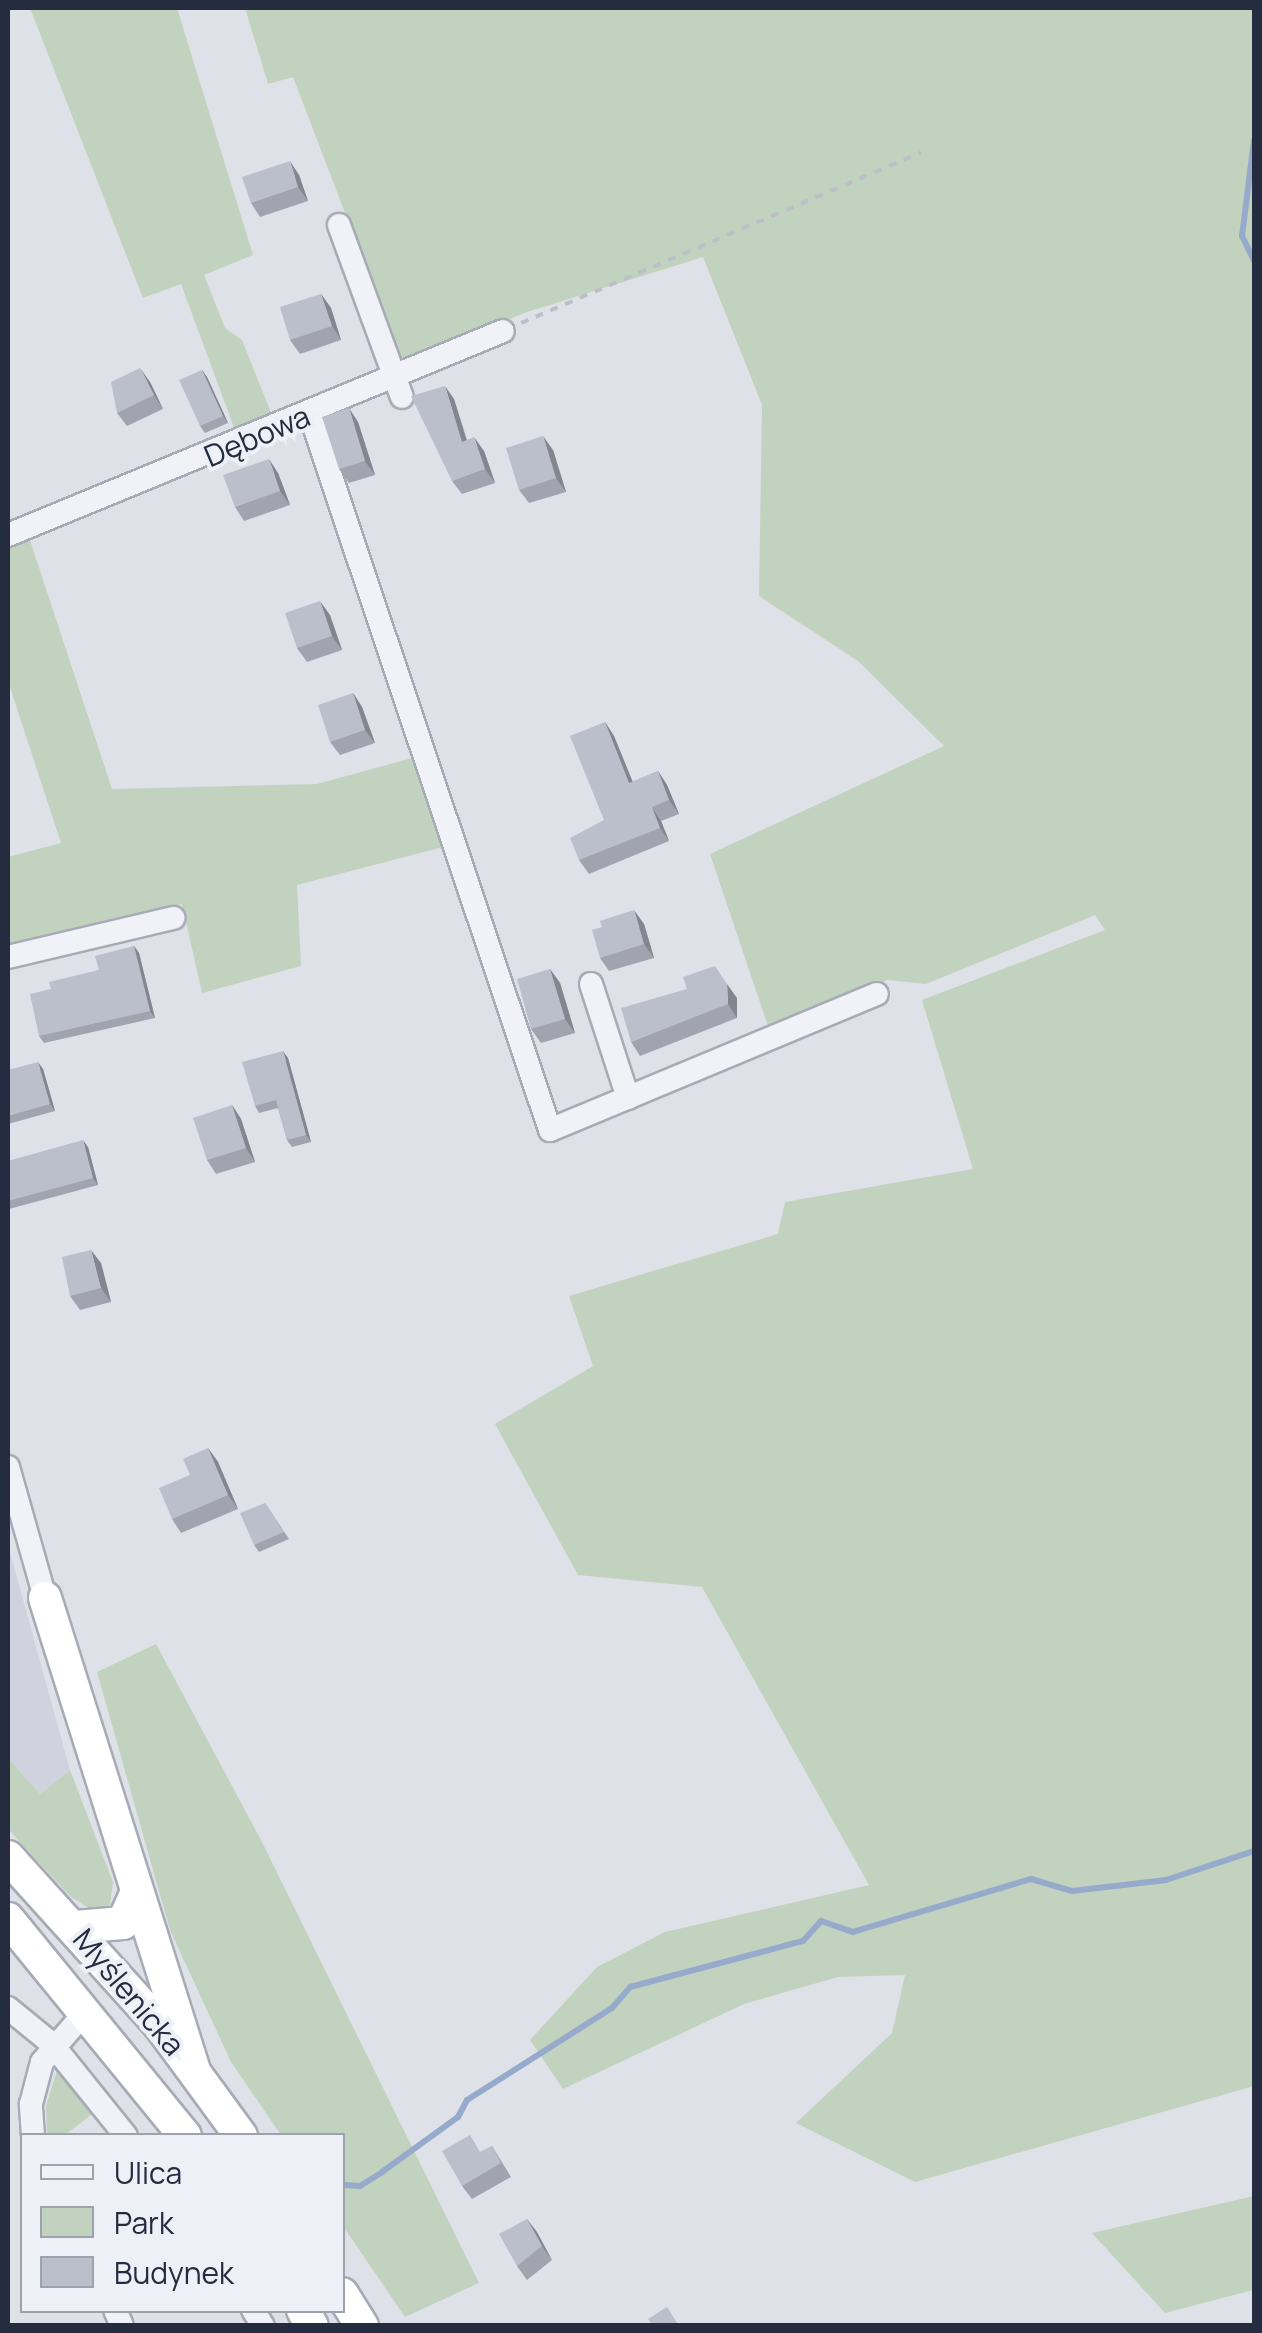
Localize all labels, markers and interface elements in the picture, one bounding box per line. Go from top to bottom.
street label: Dębowa [199,398,315,474]
street label: Myślenicka [66,1921,192,2063]
legend [20,2133,345,2313]
text: Ulica [114,2152,182,2193]
text: Park [114,2202,174,2243]
text: Budynek [114,2252,234,2293]

